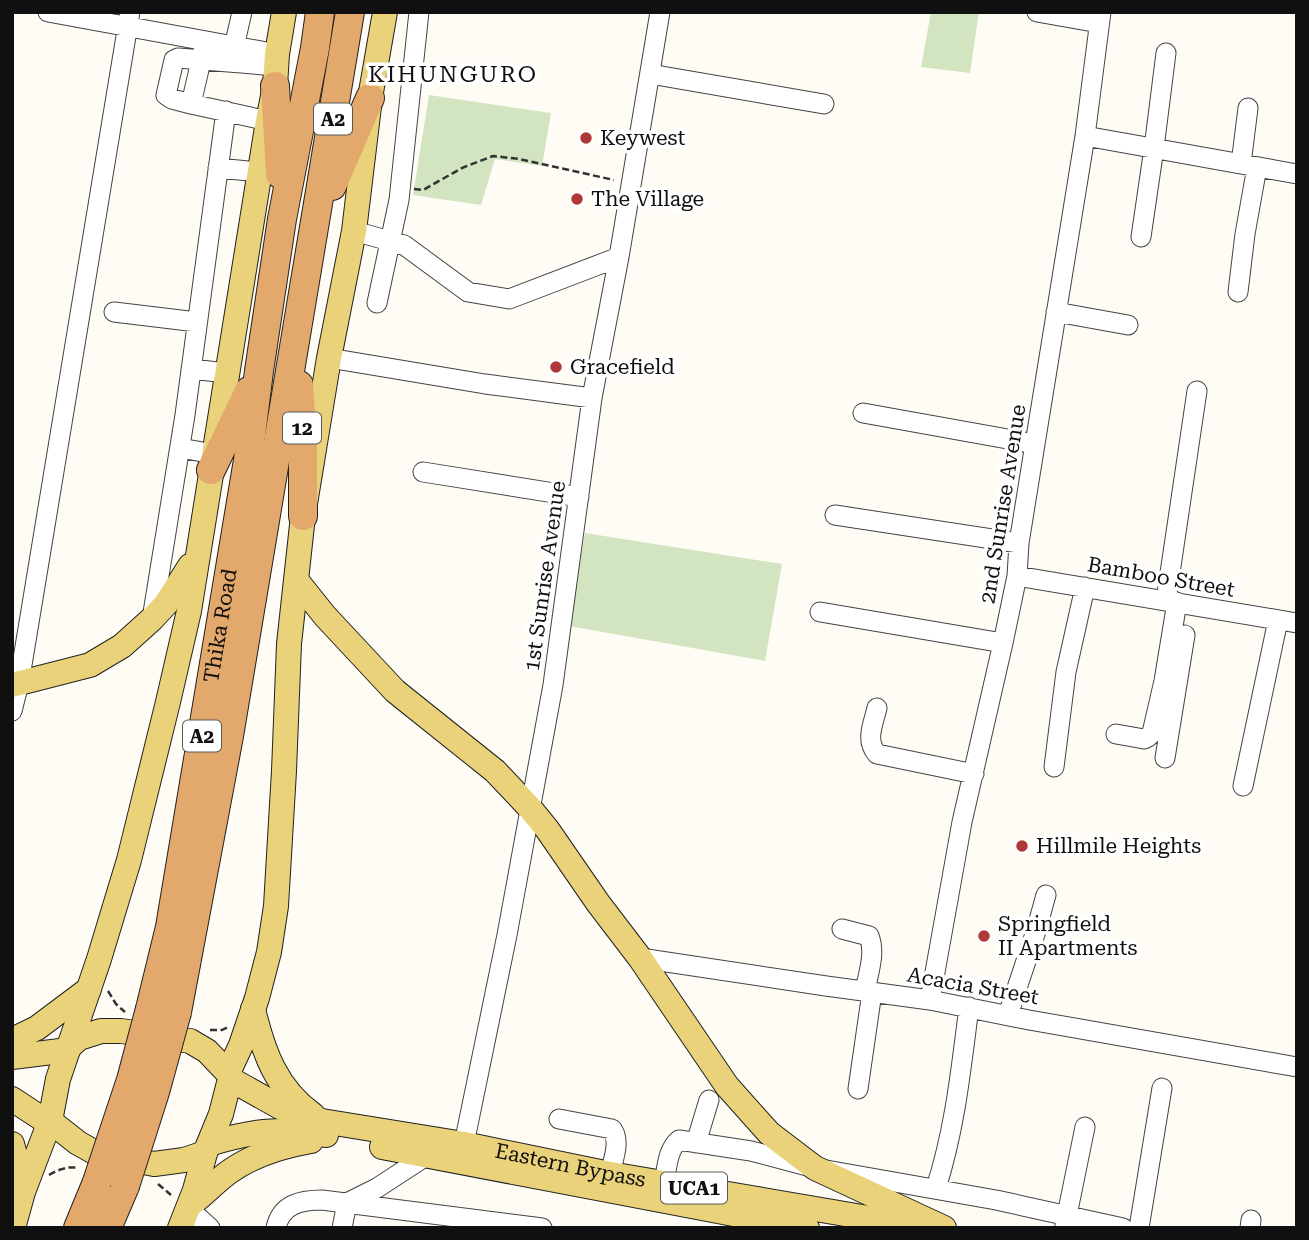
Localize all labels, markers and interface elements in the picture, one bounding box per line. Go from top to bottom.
district label: KIHUNGURO [368,61,538,88]
road number: A2 [314,104,352,134]
place label: Keywest [600,126,686,150]
marker: Keywest [578,130,594,146]
place label: The Village [591,187,704,211]
marker: The Village [569,191,585,207]
place label: Gracefield [570,355,675,379]
marker: Gracefield [548,359,564,375]
street label: 2nd Sunrise Avenue [975,403,1031,605]
road number: 12 [283,412,321,444]
street label: 1st Sunrise Avenue [520,479,570,673]
street label: Bamboo Street [1086,552,1237,602]
street label: Thika Road [199,566,242,684]
road number: A2 [183,720,221,751]
place label: Hillmile Heights [1036,834,1201,858]
marker: Hillmile Heights [1014,838,1030,854]
place label: Springfield II Apartments [998,912,1137,960]
marker: Springfield II Apartments [976,928,992,944]
street label: Acacia Street [905,963,1041,1009]
street label: Eastern Bypass [493,1139,648,1192]
road number: UCA1 [661,1172,727,1204]

